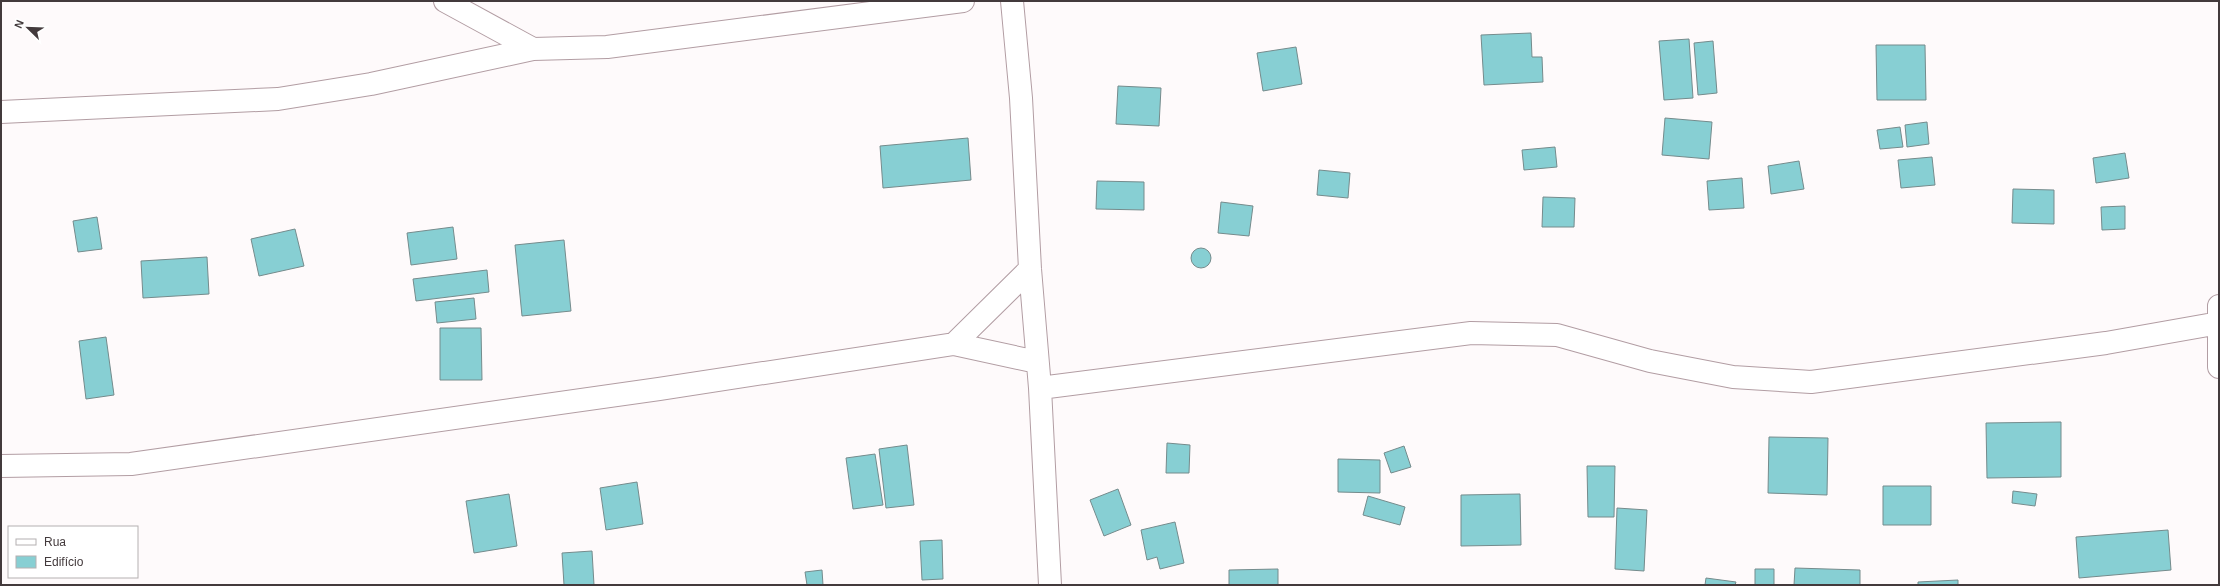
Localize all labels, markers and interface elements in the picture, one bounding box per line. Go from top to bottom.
north arrow [8,8,48,48]
text: N [12,18,26,30]
legend [8,526,138,578]
text: Rua [44,535,66,549]
text: Edifício [44,555,84,569]

